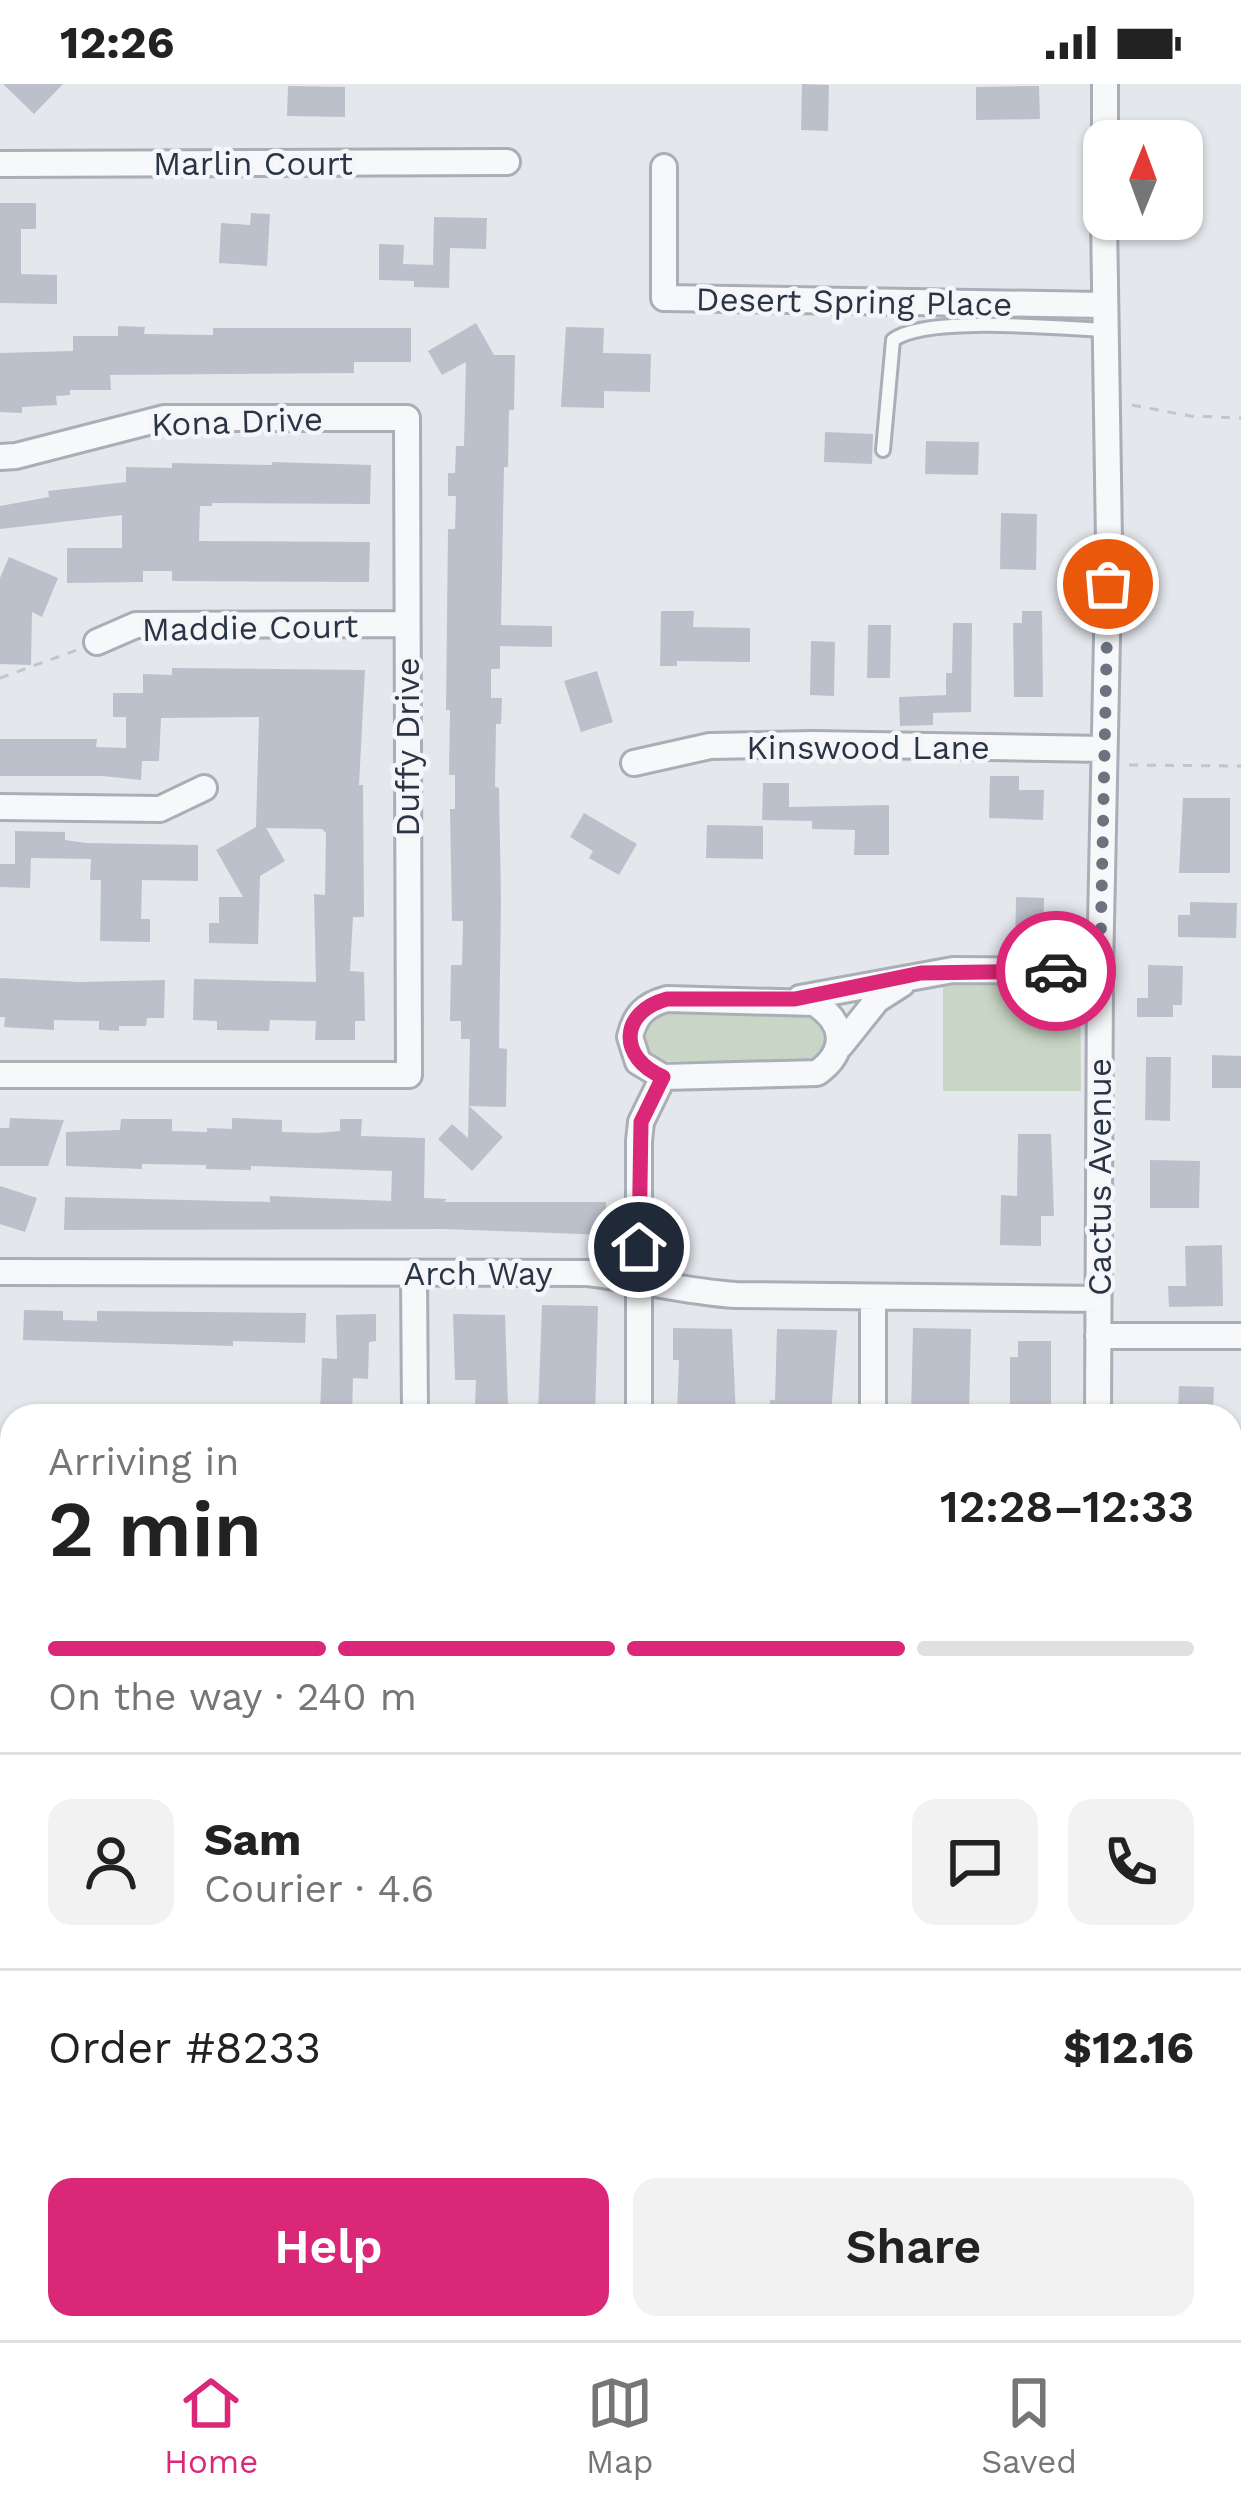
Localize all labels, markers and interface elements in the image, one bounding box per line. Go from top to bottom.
text: 12:26 [60,16,174,69]
north arrow [1083,120,1203,240]
map controls [1083,120,1203,240]
street label: Marlin Court [153,144,353,183]
street label: Desert Spring Place [695,279,1013,324]
street label: Kona Drive [151,399,324,444]
pin [1057,533,1159,635]
icon: bag [1075,551,1141,617]
street label: Maddie Court [142,606,359,649]
street label: Duffy Drive [388,657,427,837]
street label: Kinswood Lane [746,728,990,767]
courier [996,911,1116,1031]
icon: car [1023,938,1089,1004]
street label: Cactus Avenue [1080,1058,1119,1296]
pin [588,1196,690,1298]
icon: home [606,1214,672,1280]
street label: Arch Way [403,1254,553,1293]
text: Arriving in [48,1439,239,1484]
text: 12:28–12:33 [940,1480,1194,1533]
text: 2 min [48,1483,262,1575]
text: On the way · 240 m [48,1674,417,1719]
button: person [48,1799,174,1925]
button: chat [912,1799,1038,1925]
button: phone [1068,1799,1194,1925]
text: Sam [204,1813,301,1866]
text: Courier · 4.6 [204,1866,434,1911]
text: Order #8233 [48,2021,321,2074]
text: $12.16 [1063,2021,1194,2074]
button: Help [48,2178,609,2316]
button: Share [633,2178,1194,2316]
tab: Home [164,2370,258,2481]
tab: Map [586,2370,653,2481]
tab: Saved [981,2370,1077,2481]

